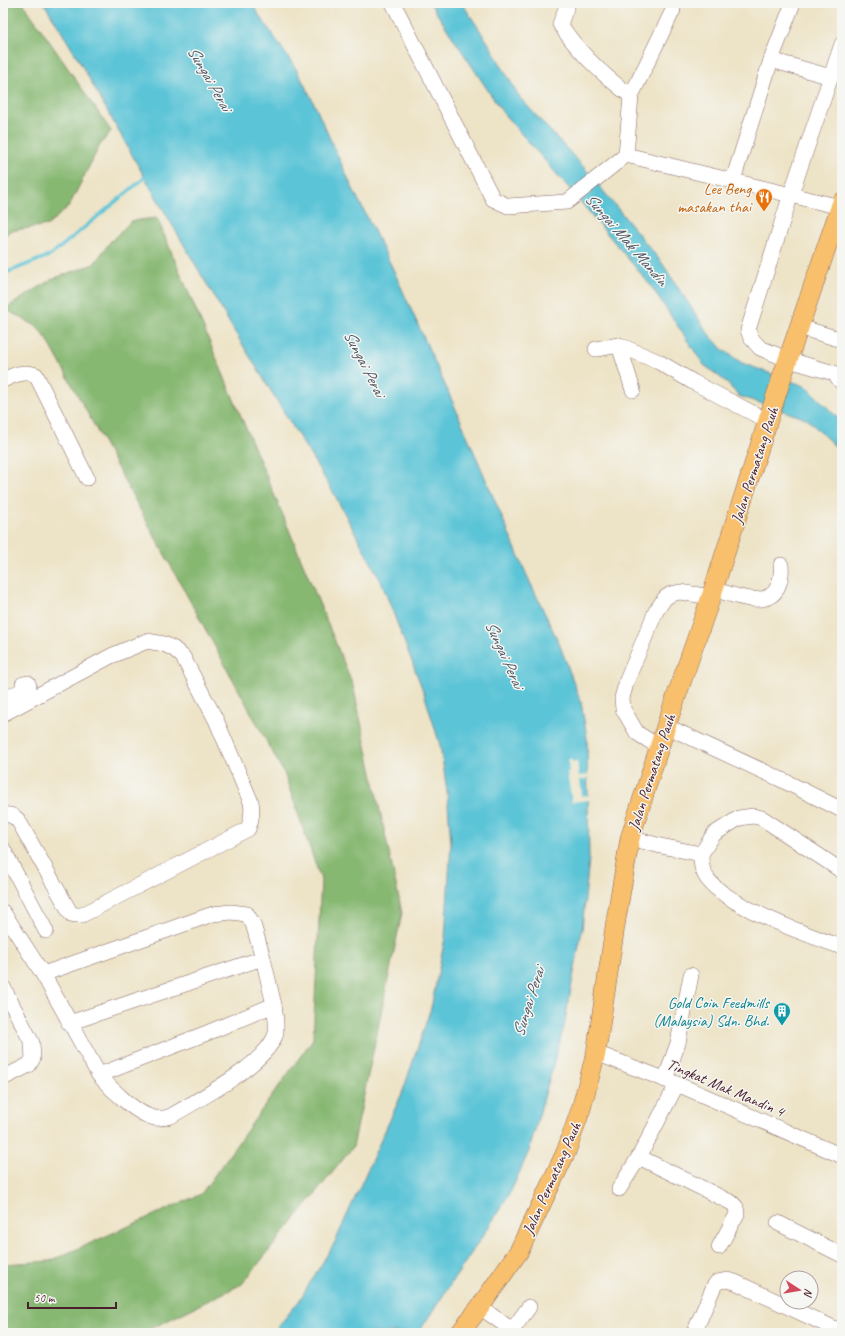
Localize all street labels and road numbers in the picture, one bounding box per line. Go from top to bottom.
street label: Jalan Permatang Pauh [726,404,783,527]
street label: Jalan Permatang Pauh [623,711,680,834]
street label: Tingkat Mak Mandin 4 [664,1054,789,1122]
street label: Jalan Permatang Pauh [518,1118,586,1239]

